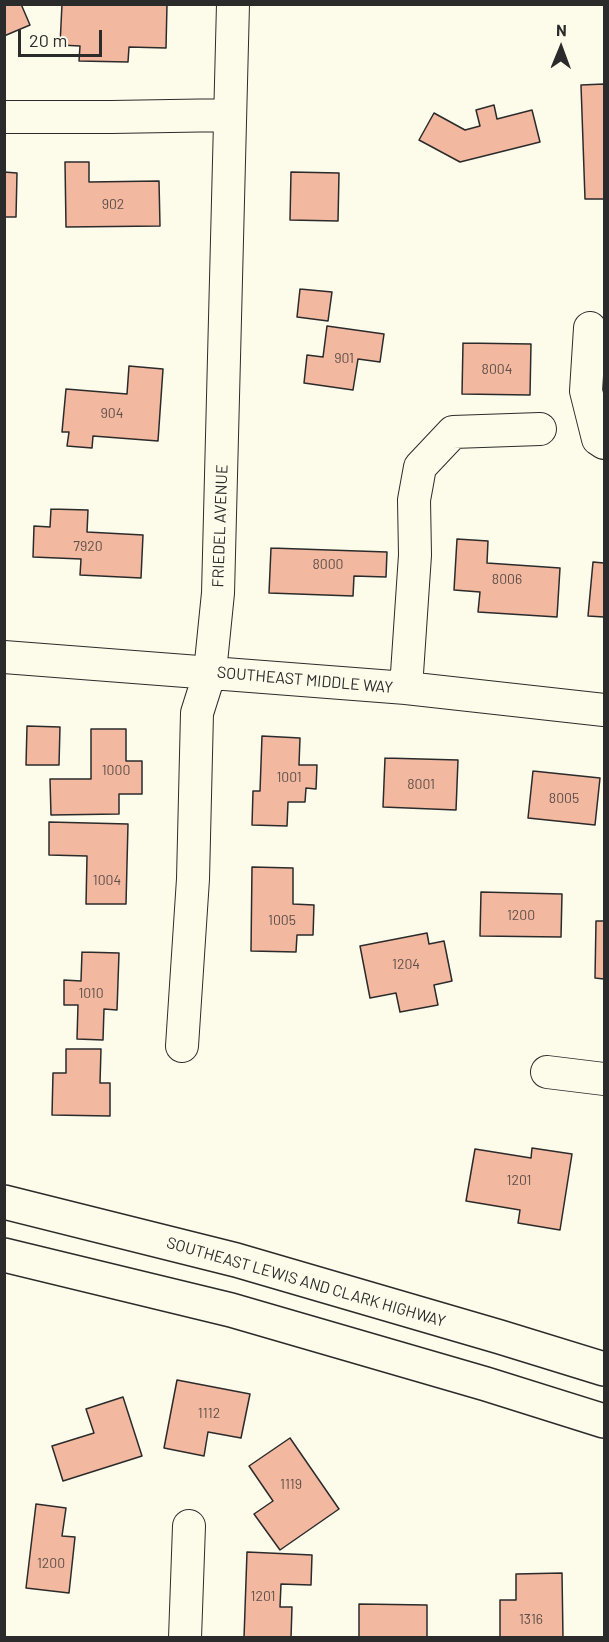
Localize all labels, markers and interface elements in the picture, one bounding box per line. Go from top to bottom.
scale bar [21,18,105,56]
north arrow [531,18,591,78]
text: N [556,20,567,39]
text: 20 m [29,29,67,51]
house number: 902 [102,196,124,212]
house number: 901 [334,350,354,366]
house number: 8004 [482,361,512,377]
house number: 904 [101,405,123,421]
street label: FRIEDEL AVENUE [208,464,232,588]
house number: 7920 [73,538,103,554]
house number: 8000 [312,556,344,572]
house number: 8006 [492,571,522,587]
street label: SOUTHEAST MIDDLE WAY [216,663,394,697]
house number: 1000 [102,762,130,778]
house number: 1001 [276,769,302,785]
house number: 8001 [407,776,435,792]
house number: 8005 [549,790,579,806]
house number: 1004 [93,872,121,888]
house number: 1200 [507,907,535,923]
house number: 1005 [268,912,296,928]
house number: 1204 [392,956,420,972]
house number: 1010 [78,985,104,1001]
house number: 1201 [507,1172,531,1188]
street label: SOUTHEAST LEWIS AND CLARK HIGHWAY [164,1233,448,1331]
house number: 1112 [198,1405,220,1421]
house number: 1119 [280,1476,302,1492]
house number: 1200 [37,1555,65,1571]
house number: 1201 [251,1588,275,1604]
house number: 1316 [519,1611,543,1627]

